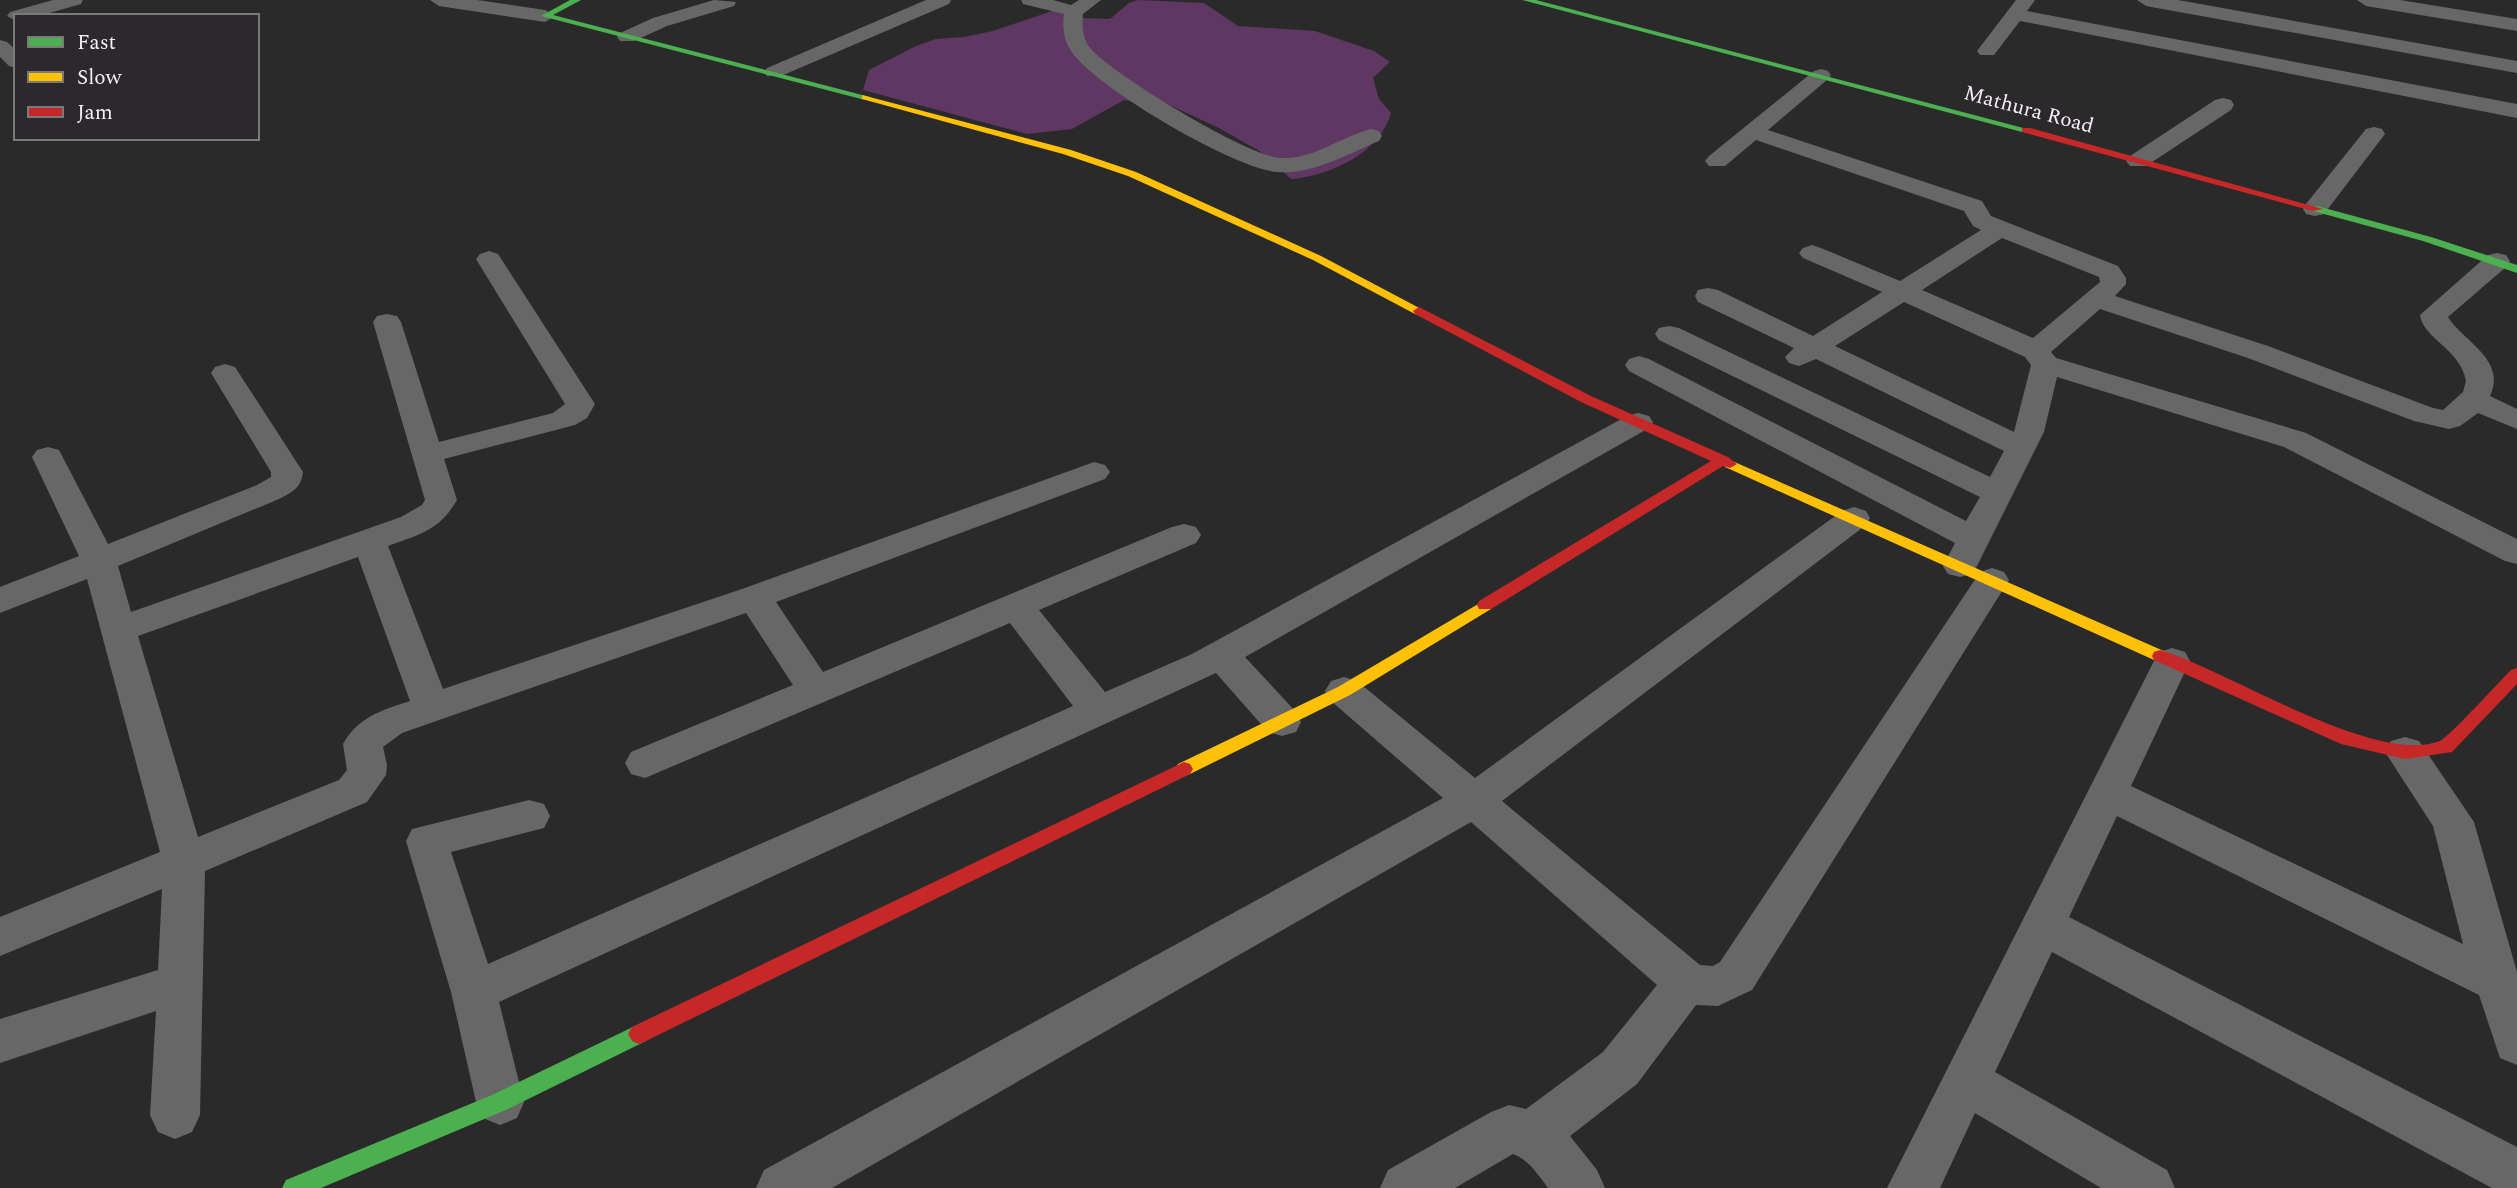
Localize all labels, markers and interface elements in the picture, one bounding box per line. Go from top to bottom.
legend [14,14,259,140]
text: Fast [77,27,116,59]
text: Slow [77,62,123,94]
street label: Mathura Road [1960,77,2097,143]
text: Jam [77,97,113,129]

